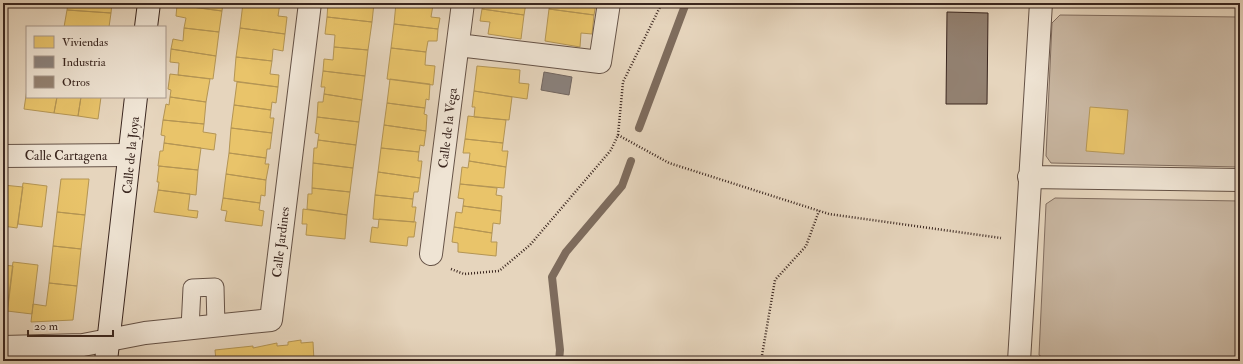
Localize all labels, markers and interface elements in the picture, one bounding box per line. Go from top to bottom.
legend [26,26,166,98]
text: Viviendas [62,35,108,50]
text: Industria [62,55,107,70]
text: Otros [62,75,90,90]
street label: Calle de la Vega [435,86,461,169]
street label: Calle de la Joya [119,115,144,195]
street label: Calle Cartagena [25,148,108,164]
street label: Calle Jardines [269,205,293,278]
scale bar [28,312,113,338]
text: 20 m [34,319,59,334]

